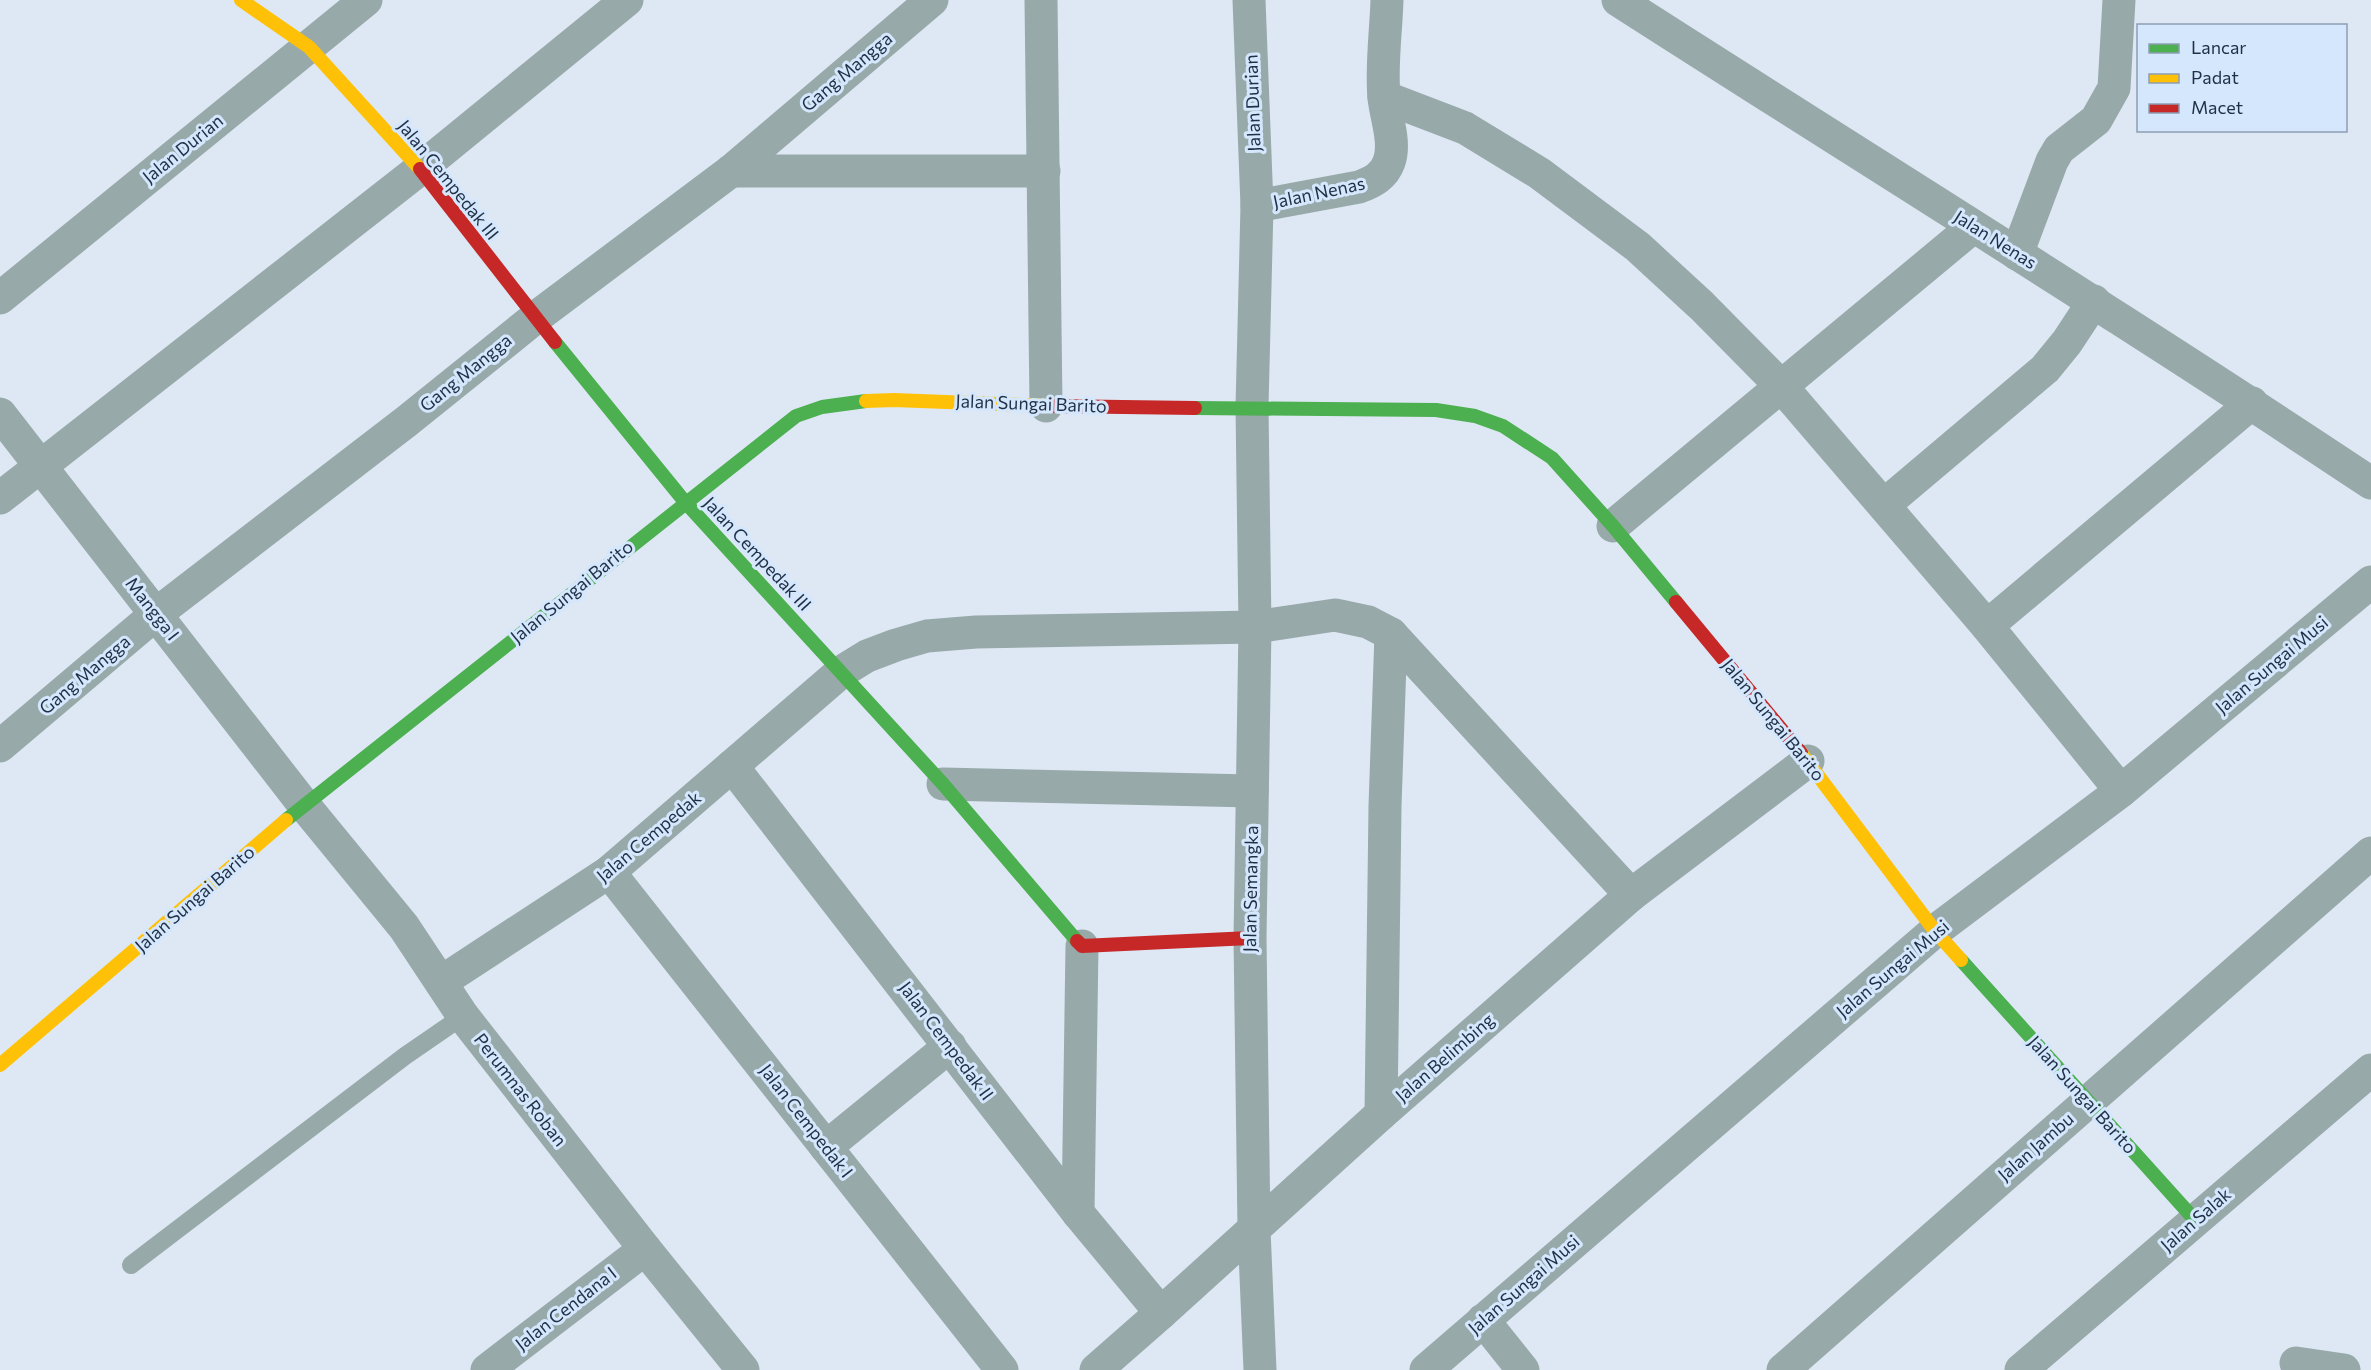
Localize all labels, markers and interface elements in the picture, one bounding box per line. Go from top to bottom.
legend [2137,24,2347,132]
street label: Gang Mangga [796,27,896,116]
text: Lancar [2191,36,2247,58]
street label: Jalan Durian [1239,54,1265,152]
text: Padat [2191,66,2239,88]
text: Macet [2191,96,2243,118]
street label: Jalan Durian [138,109,227,187]
street label: Jalan Cempedak III [394,115,504,244]
street label: Jalan Nenas [1271,172,1367,212]
street label: Jalan Nenas [1950,205,2041,273]
street label: Gang Mangga [415,329,516,416]
street label: Jalan Sungai Barito [955,389,1107,417]
street label: Jalan Cempedak III [699,492,816,615]
street label: Jalan Sungai Barito [506,535,637,647]
street label: Mangga I [121,572,184,644]
street label: Jalan Sungai Musi [2210,611,2332,718]
street label: Gang Mangga [34,630,134,719]
street label: Jalan Sungai Barito [1718,654,1830,785]
street label: Jalan Cempedak [592,786,705,886]
street label: Jalan Semangka [1238,825,1262,953]
street label: Jalan Sungai Barito [130,840,259,956]
street label: Jalan Sungai Musi [1831,915,1953,1022]
street label: Jalan Cempedak II [895,977,999,1104]
street label: Jalan Belimbing [1390,1008,1498,1106]
street label: Perumnas Roban [470,1028,572,1150]
street label: Jalan Sungai Barito [2024,1031,2142,1158]
street label: Jalan Cempedak I [756,1059,858,1182]
street label: Jalan Jambu [1993,1107,2078,1185]
street label: Jalan Salak [2156,1183,2235,1256]
street label: Jalan Sungai Musi [1463,1230,1584,1339]
street label: Jalan Cendana I [510,1262,620,1355]

